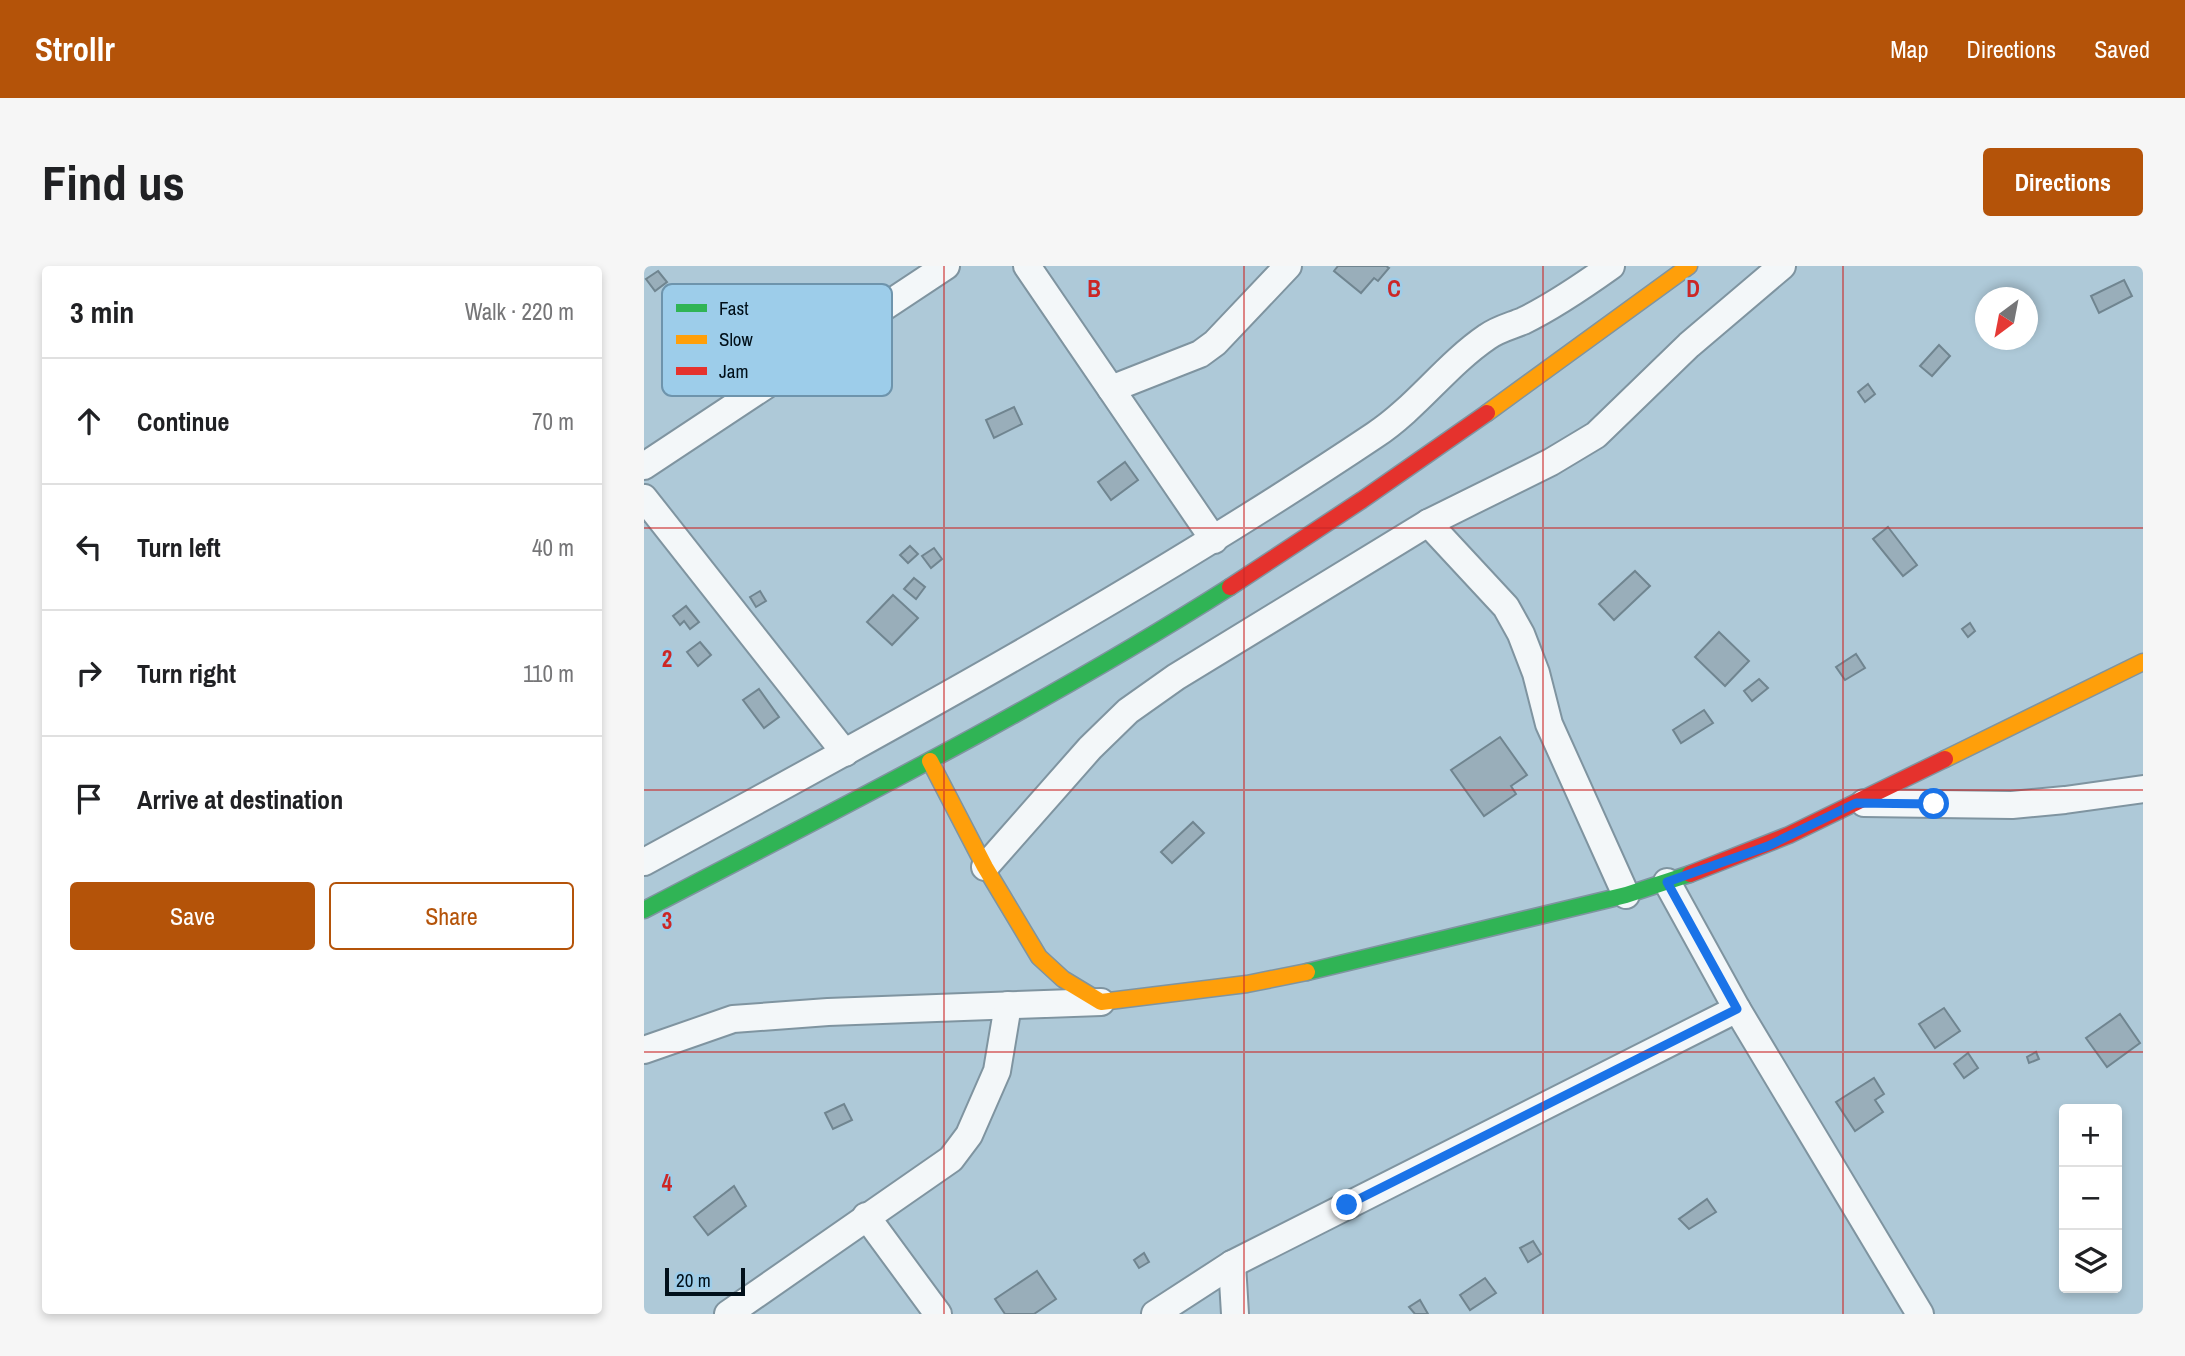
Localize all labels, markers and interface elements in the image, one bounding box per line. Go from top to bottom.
text: Strollr [35,27,115,71]
text: Map [1890,33,1928,65]
text: Directions [1966,33,2056,65]
text: Saved [2094,33,2150,65]
button: Directions [1983,148,2143,216]
text: Find us [42,149,185,215]
text: B [1087,273,1101,304]
text: C [1387,273,1401,304]
text: D [1686,273,1700,304]
legend [662,284,892,396]
north arrow [1975,287,2038,350]
text: 3 min [70,292,134,332]
text: Fast [719,295,749,321]
text: Walk · 220 m [465,296,574,327]
text: Slow [719,326,754,352]
text: Jam [719,358,748,384]
icon: ahead [70,402,108,440]
text: Continue [137,404,229,439]
text: 70 m [532,406,574,437]
icon: left [70,528,108,566]
text: Turn left [137,530,221,565]
text: 40 m [532,532,574,563]
text: 2 [662,643,672,674]
icon: right [70,654,108,692]
text: Turn right [137,656,236,691]
text: 110 m [523,658,574,689]
icon: arrive [70,780,108,818]
text: Arrive at destination [137,782,343,817]
route start [1918,788,1949,819]
button: Save [70,882,315,950]
button: Share [329,882,574,950]
text: 3 [662,905,672,936]
map controls [2059,1104,2122,1293]
button: + [2059,1104,2122,1167]
text: 4 [662,1167,673,1198]
button: − [2059,1167,2122,1230]
route end [1331,1189,1362,1220]
button: layers [2059,1230,2122,1293]
scale bar [665,1265,746,1297]
text: 20 m [676,1267,711,1293]

